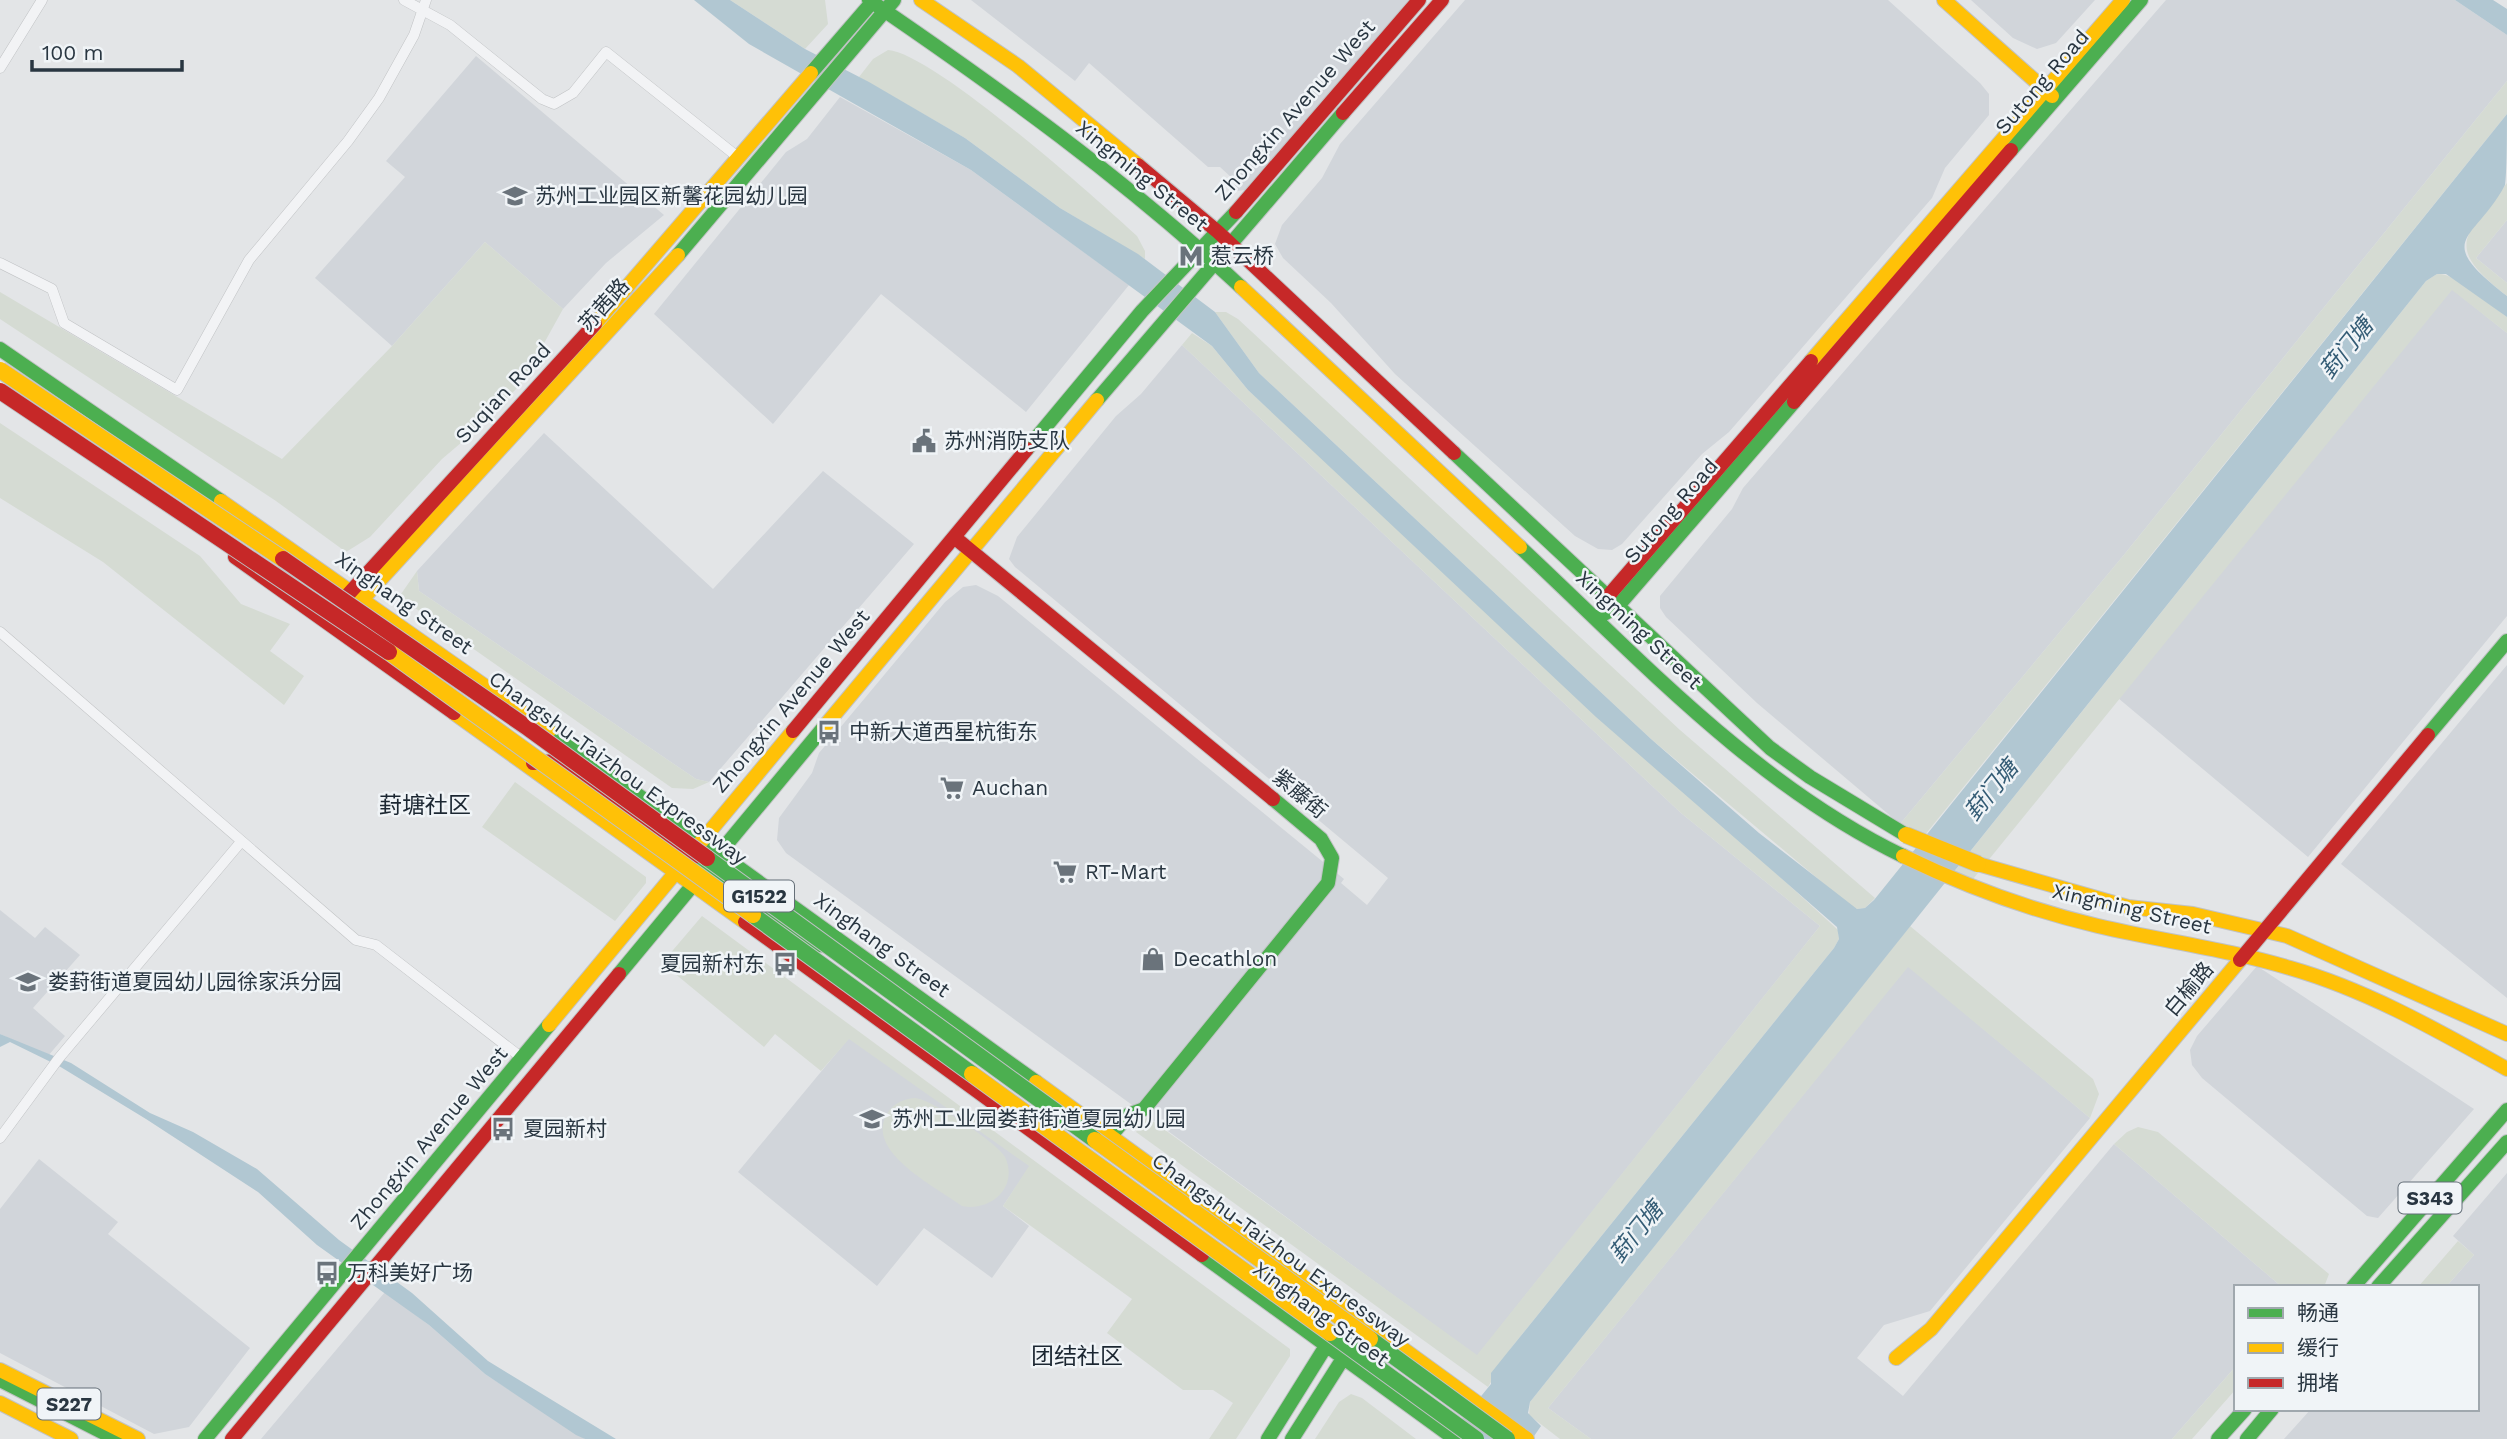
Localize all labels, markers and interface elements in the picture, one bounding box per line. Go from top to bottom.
street label: Zhongxin Avenue West [1209,14,1380,205]
street label: Sutong Road [1989,24,2094,139]
scale bar [32,28,182,72]
text: 100 m [42,40,104,65]
street label: Xingming Street [1071,115,1213,237]
school or university icon: 苏州工业园区新馨花园幼儿园 [501,182,529,210]
place label: 苏州工业园区新馨花园幼儿园 [535,183,808,208]
metro station icon: 惹云桥 [1177,242,1205,270]
place label: 惹云桥 [1211,243,1274,268]
street label: 苏茜路 [573,273,634,336]
water label: 葑门塘 [2314,310,2381,384]
street label: Suqian Road [450,337,556,448]
public building icon: 苏州消防支队 [910,427,938,455]
place label: 苏州消防支队 [944,428,1070,453]
street label: Sutong Road [1618,453,1723,568]
street label: Xinghang Street [331,546,478,659]
street label: Xingming Street [1571,565,1707,694]
street label: Zhongxin Avenue West [707,604,875,797]
street label: Changshu-Taizhou Expressway [484,665,752,870]
bus stop icon: 中新大道西星杭街东 [815,718,843,746]
place label: 中新大道西星杭街东 [849,719,1038,744]
water label: 葑门塘 [1959,752,2026,826]
street label: 紫藤街 [1268,764,1332,823]
supermarket icon: Auchan [938,774,966,802]
place label: Auchan [972,775,1048,800]
district label: 葑塘社区 [379,792,471,819]
supermarket icon: RT-Mart [1051,858,1079,886]
place label: RT-Mart [1085,859,1167,884]
street label: Xingming Street [2050,878,2214,939]
road number: G1522 [724,880,794,912]
street label: Xinghang Street [809,887,955,1002]
shop icon: Decathlon [1139,945,1167,973]
place label: Decathlon [1173,946,1277,971]
bus stop icon: 夏园新村东 [771,950,799,978]
place label: 夏园新村东 [660,951,765,976]
street label: 白榆路 [2159,957,2218,1021]
school or university icon: 娄葑街道夏园幼儿园徐家浜分园 [14,968,42,996]
place label: 娄葑街道夏园幼儿园徐家浜分园 [48,969,342,994]
street label: Zhongxin Avenue West [345,1041,513,1234]
school or university icon: 苏州工业园娄葑街道夏园幼儿园 [858,1105,886,1133]
place label: 苏州工业园娄葑街道夏园幼儿园 [892,1106,1186,1131]
bus stop icon: 夏园新村 [489,1115,517,1143]
place label: 夏园新村 [523,1116,607,1141]
street label: Changshu-Taizhou Expressway [1147,1147,1415,1352]
road number: S343 [2398,1182,2462,1214]
water label: 葑门塘 [1604,1194,1671,1268]
street label: Xinghang Street [1248,1256,1394,1371]
bus stop icon: 万科美好广场 [313,1259,341,1287]
place label: 万科美好广场 [347,1260,473,1285]
legend [2234,1285,2479,1411]
text: 畅通 [2297,1300,2339,1325]
text: 缓行 [2297,1335,2339,1360]
district label: 团结社区 [1031,1343,1123,1370]
text: 拥堵 [2297,1370,2339,1395]
road number: S227 [38,1388,100,1420]

